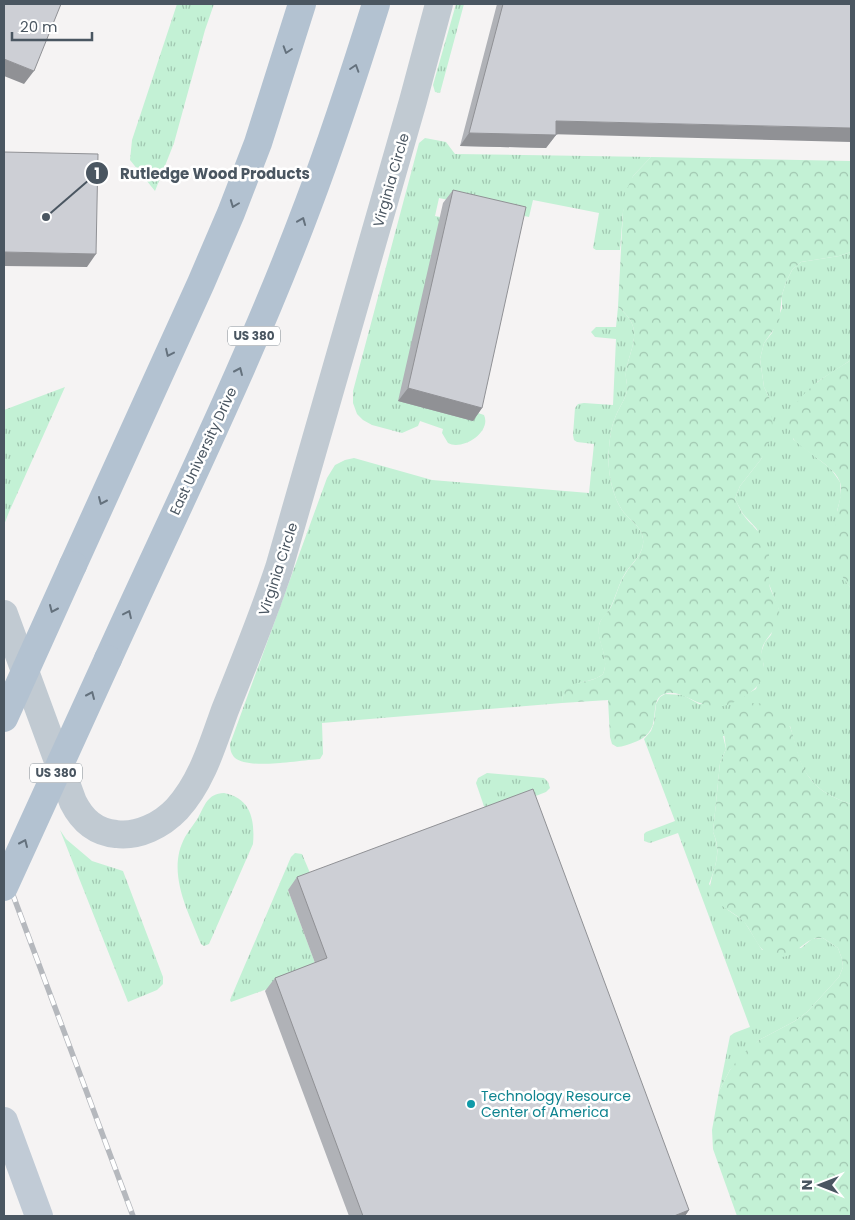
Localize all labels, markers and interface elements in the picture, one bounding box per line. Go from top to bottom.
scale bar [12,10,92,42]
text: 20 m [20,16,58,37]
one-way arrow [283,46,293,54]
one-way arrow [349,64,359,72]
street label: Virginia Circle [368,130,414,229]
callout: Rutledge Wood Products [85,158,320,188]
text: 1 [94,163,100,184]
text: Rutledge Wood Products [120,163,310,184]
one-way arrow [230,199,240,208]
one-way arrow [296,217,306,226]
road number: US 380 [228,326,280,346]
one-way arrow [165,348,175,357]
one-way arrow [232,367,243,376]
street label: East University Drive [165,384,242,518]
one-way arrow [97,496,108,505]
street label: Virginia Circle [254,520,303,618]
one-way arrow [49,604,59,613]
one-way arrow [121,610,132,619]
one-way arrow [85,691,96,700]
road number: US 380 [30,764,82,782]
one-way arrow [18,839,28,848]
place label: Technology Resource Center of America [481,1086,631,1122]
marker: Technology Resource Center of America [465,1098,477,1110]
north arrow [795,1160,845,1210]
text: N [797,1180,817,1190]

